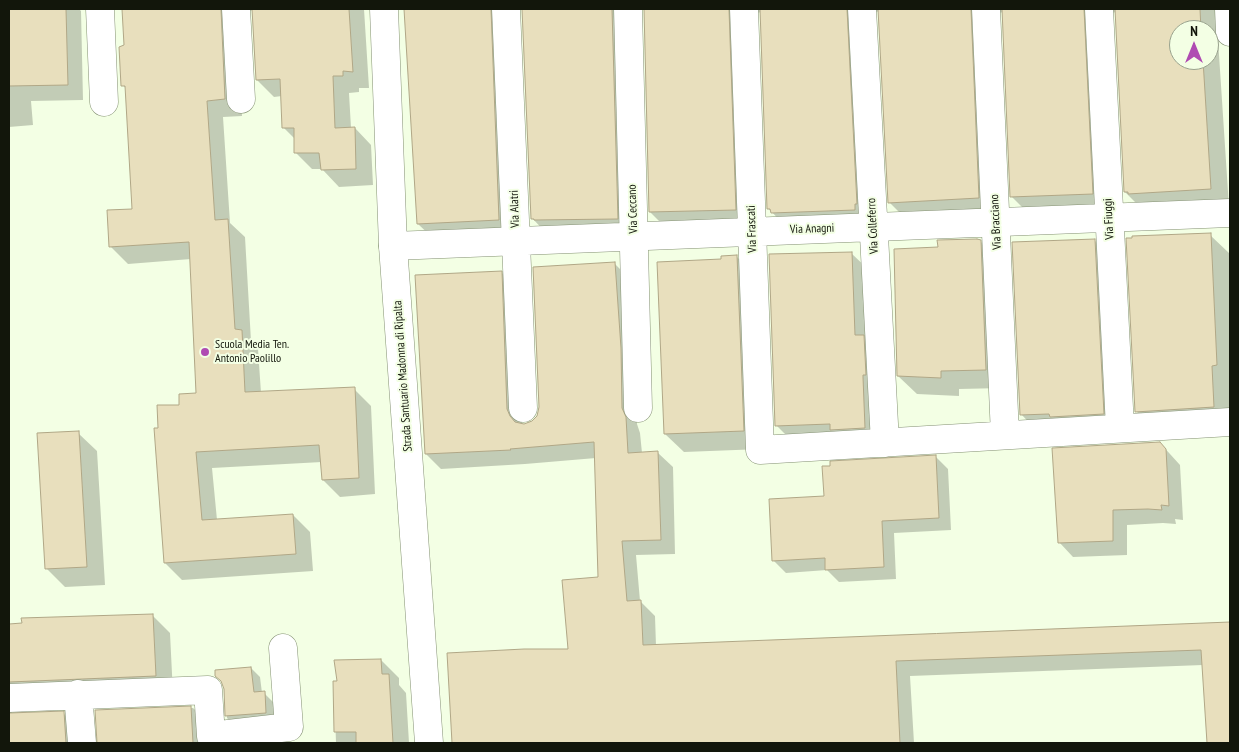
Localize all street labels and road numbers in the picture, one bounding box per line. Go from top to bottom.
street label: Via Ceccano [625,184,641,234]
street label: Via Alatri [507,190,523,228]
street label: Via Bracciano [987,194,1005,250]
street label: Via Colleferro [864,198,882,254]
street label: Via Fiuggi [1101,198,1117,240]
street label: Via Frascati [744,205,760,253]
street label: Via Anagni [790,221,834,237]
street label: Strada Santuario Madonna di Ripalta [391,300,415,452]

